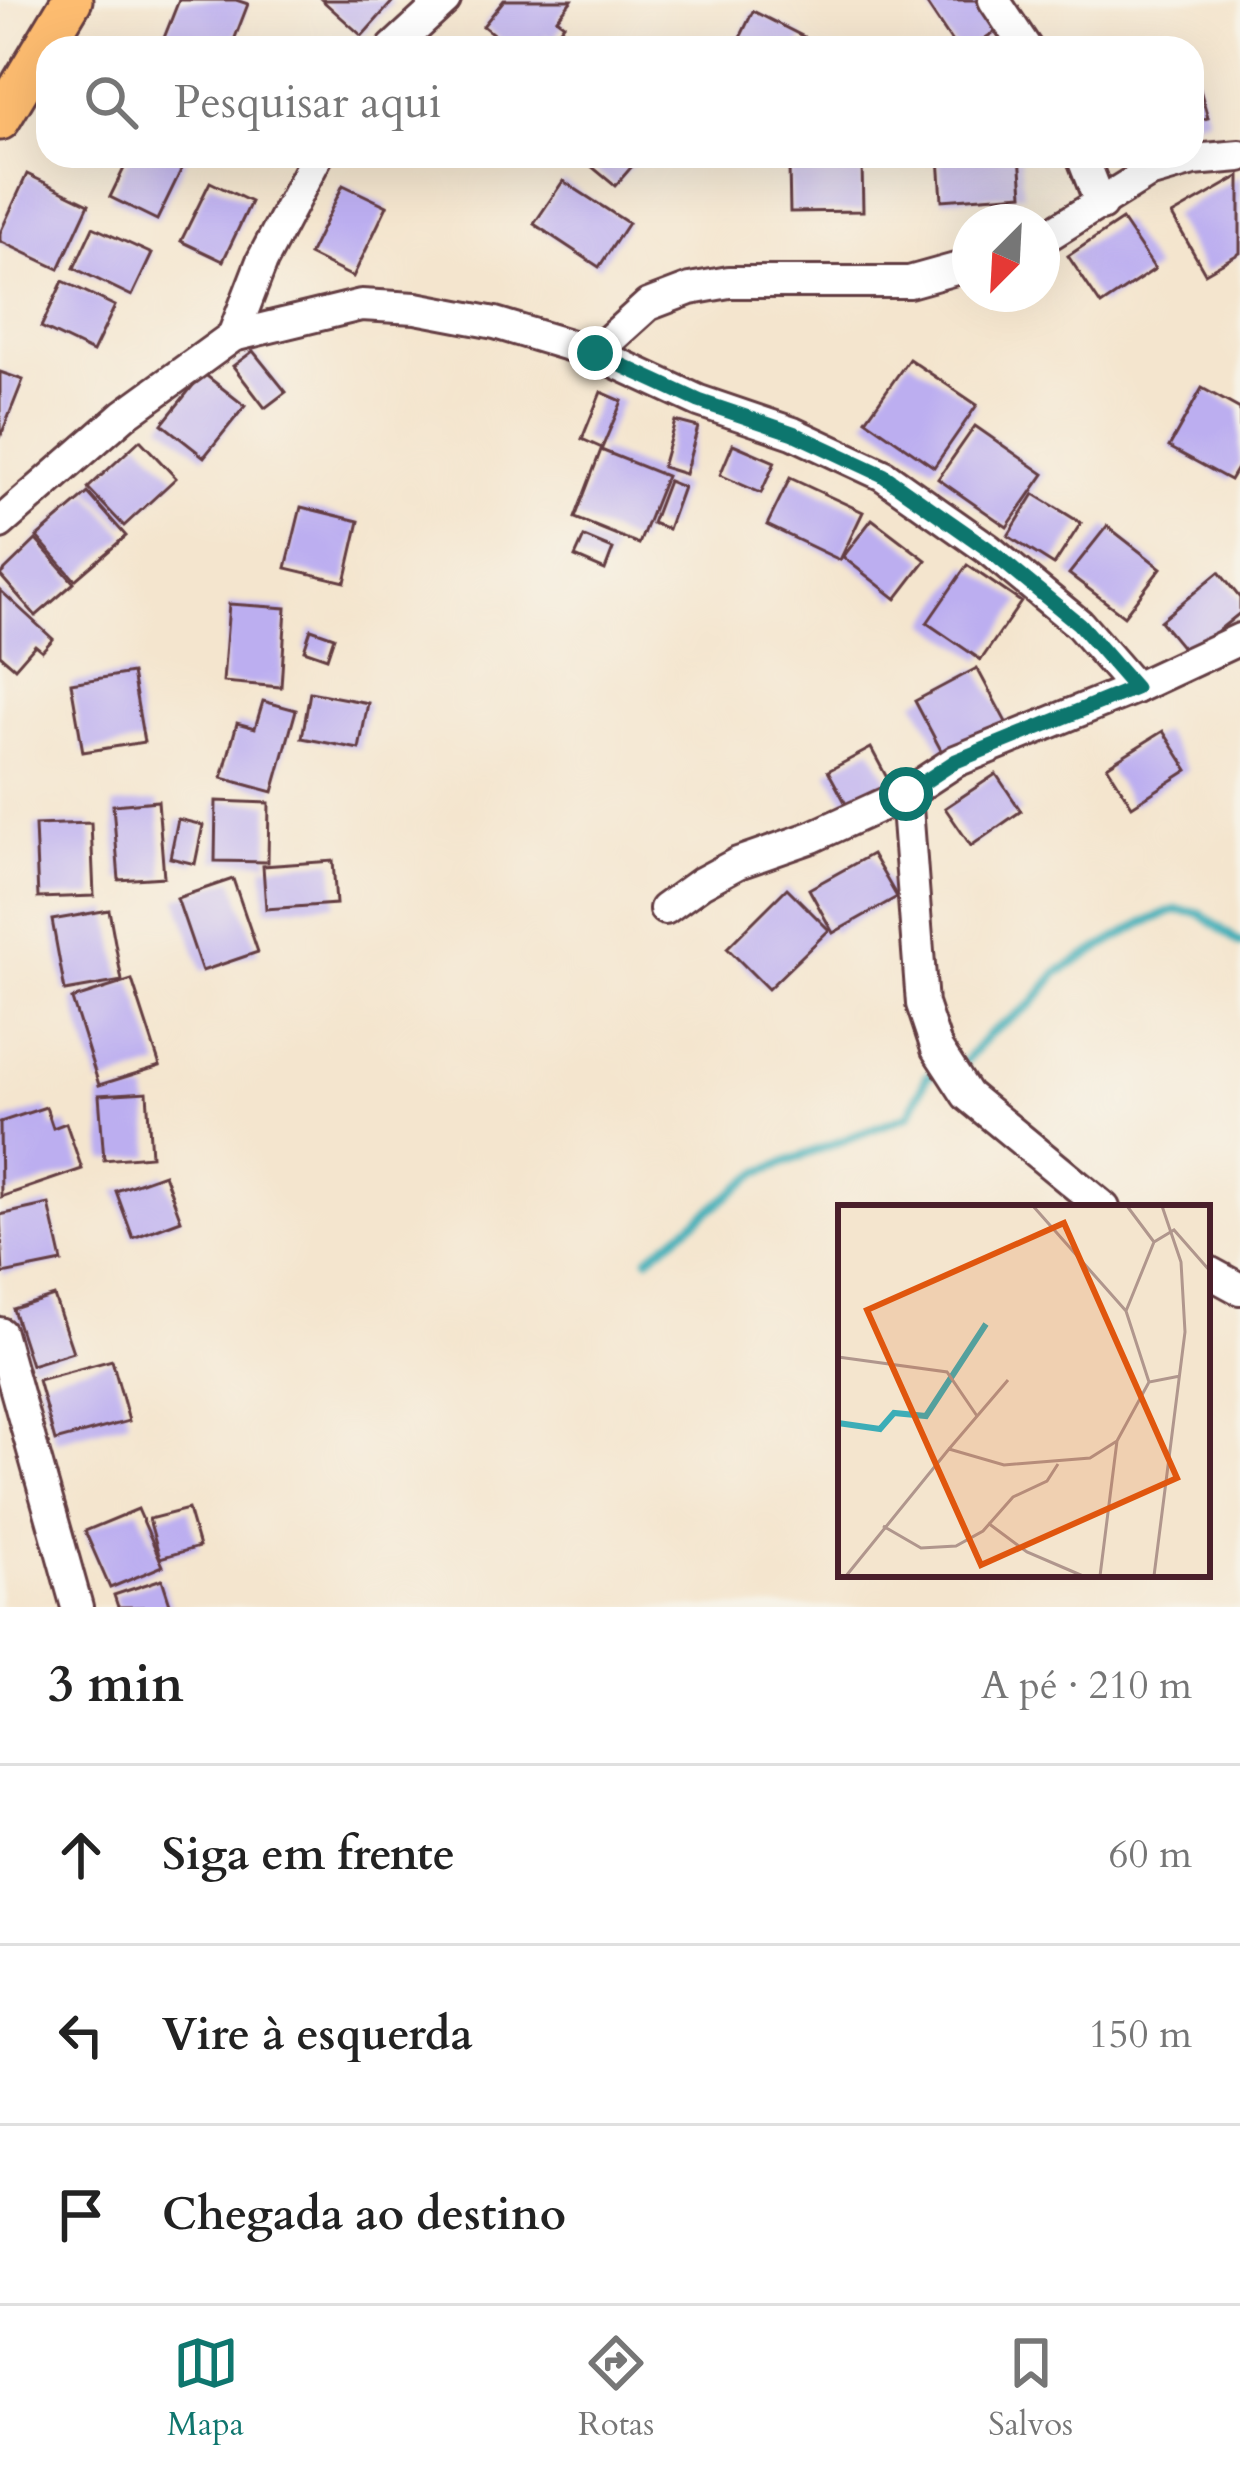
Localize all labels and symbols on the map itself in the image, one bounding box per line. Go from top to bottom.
north arrow [952,204,1060,312]
route end [568,326,622,380]
route start [879,767,933,821]
inset map [838,1205,1210,1577]

